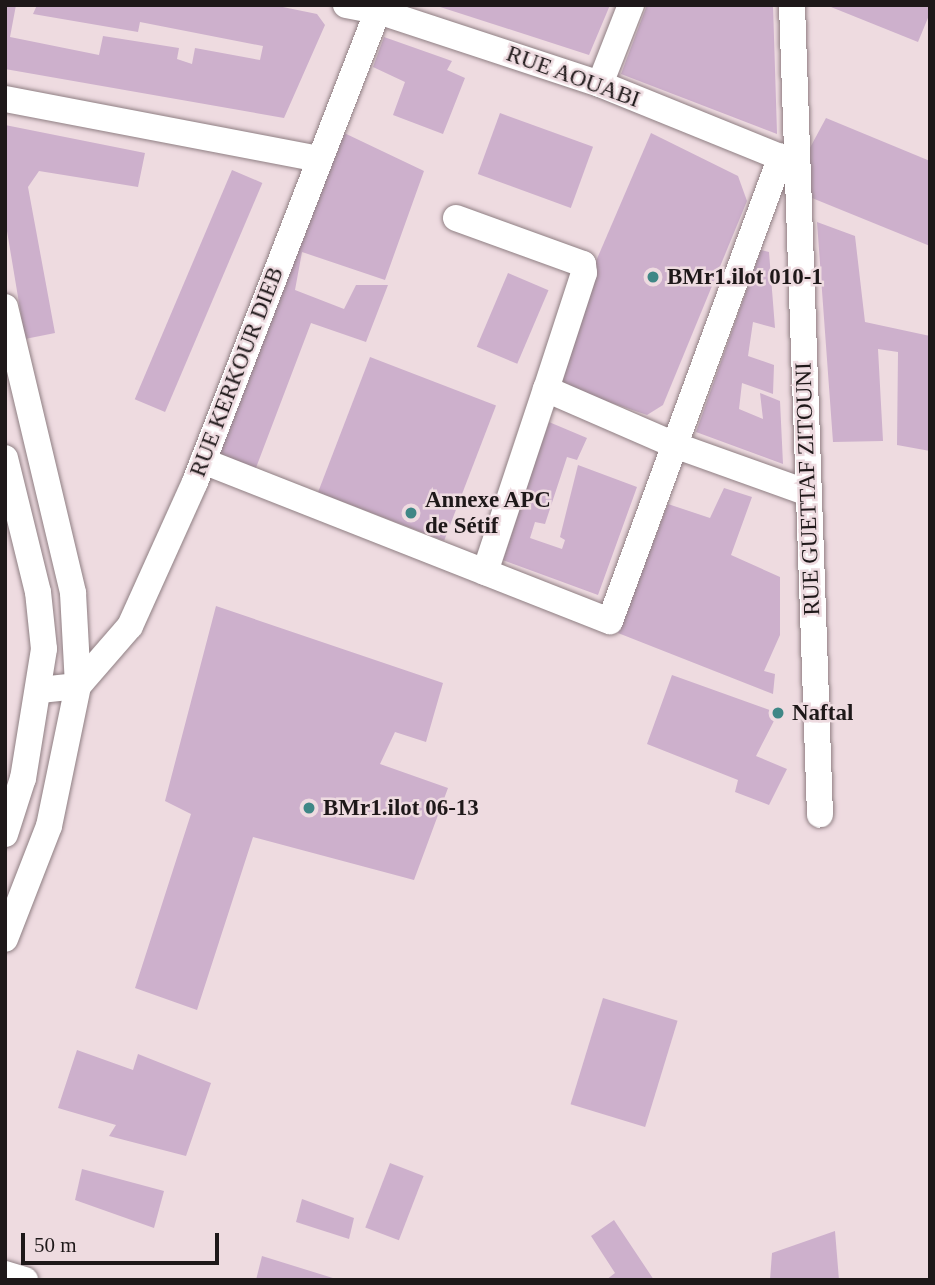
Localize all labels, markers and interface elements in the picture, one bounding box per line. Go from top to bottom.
street label: RUE AOUABI [504,41,642,113]
place label: BMr1.ilot 010-1 [667,263,839,291]
street label: RUE KERKOUR DIEB [186,268,288,476]
marker: BMr1.ilot 010-1 [645,269,661,285]
street label: RUE GUETTAF ZITOUNI [790,365,826,613]
place label: Annexe APC de Sétif [425,486,562,540]
marker: Annexe APC de Sétif [403,505,419,521]
place label: Naftal [792,699,864,727]
marker: Naftal [770,705,786,721]
place label: BMr1.ilot 06-13 [323,794,495,822]
marker: BMr1.ilot 06-13 [301,800,317,816]
scale bar [24,1218,222,1262]
text: 50 m [34,1233,77,1257]

